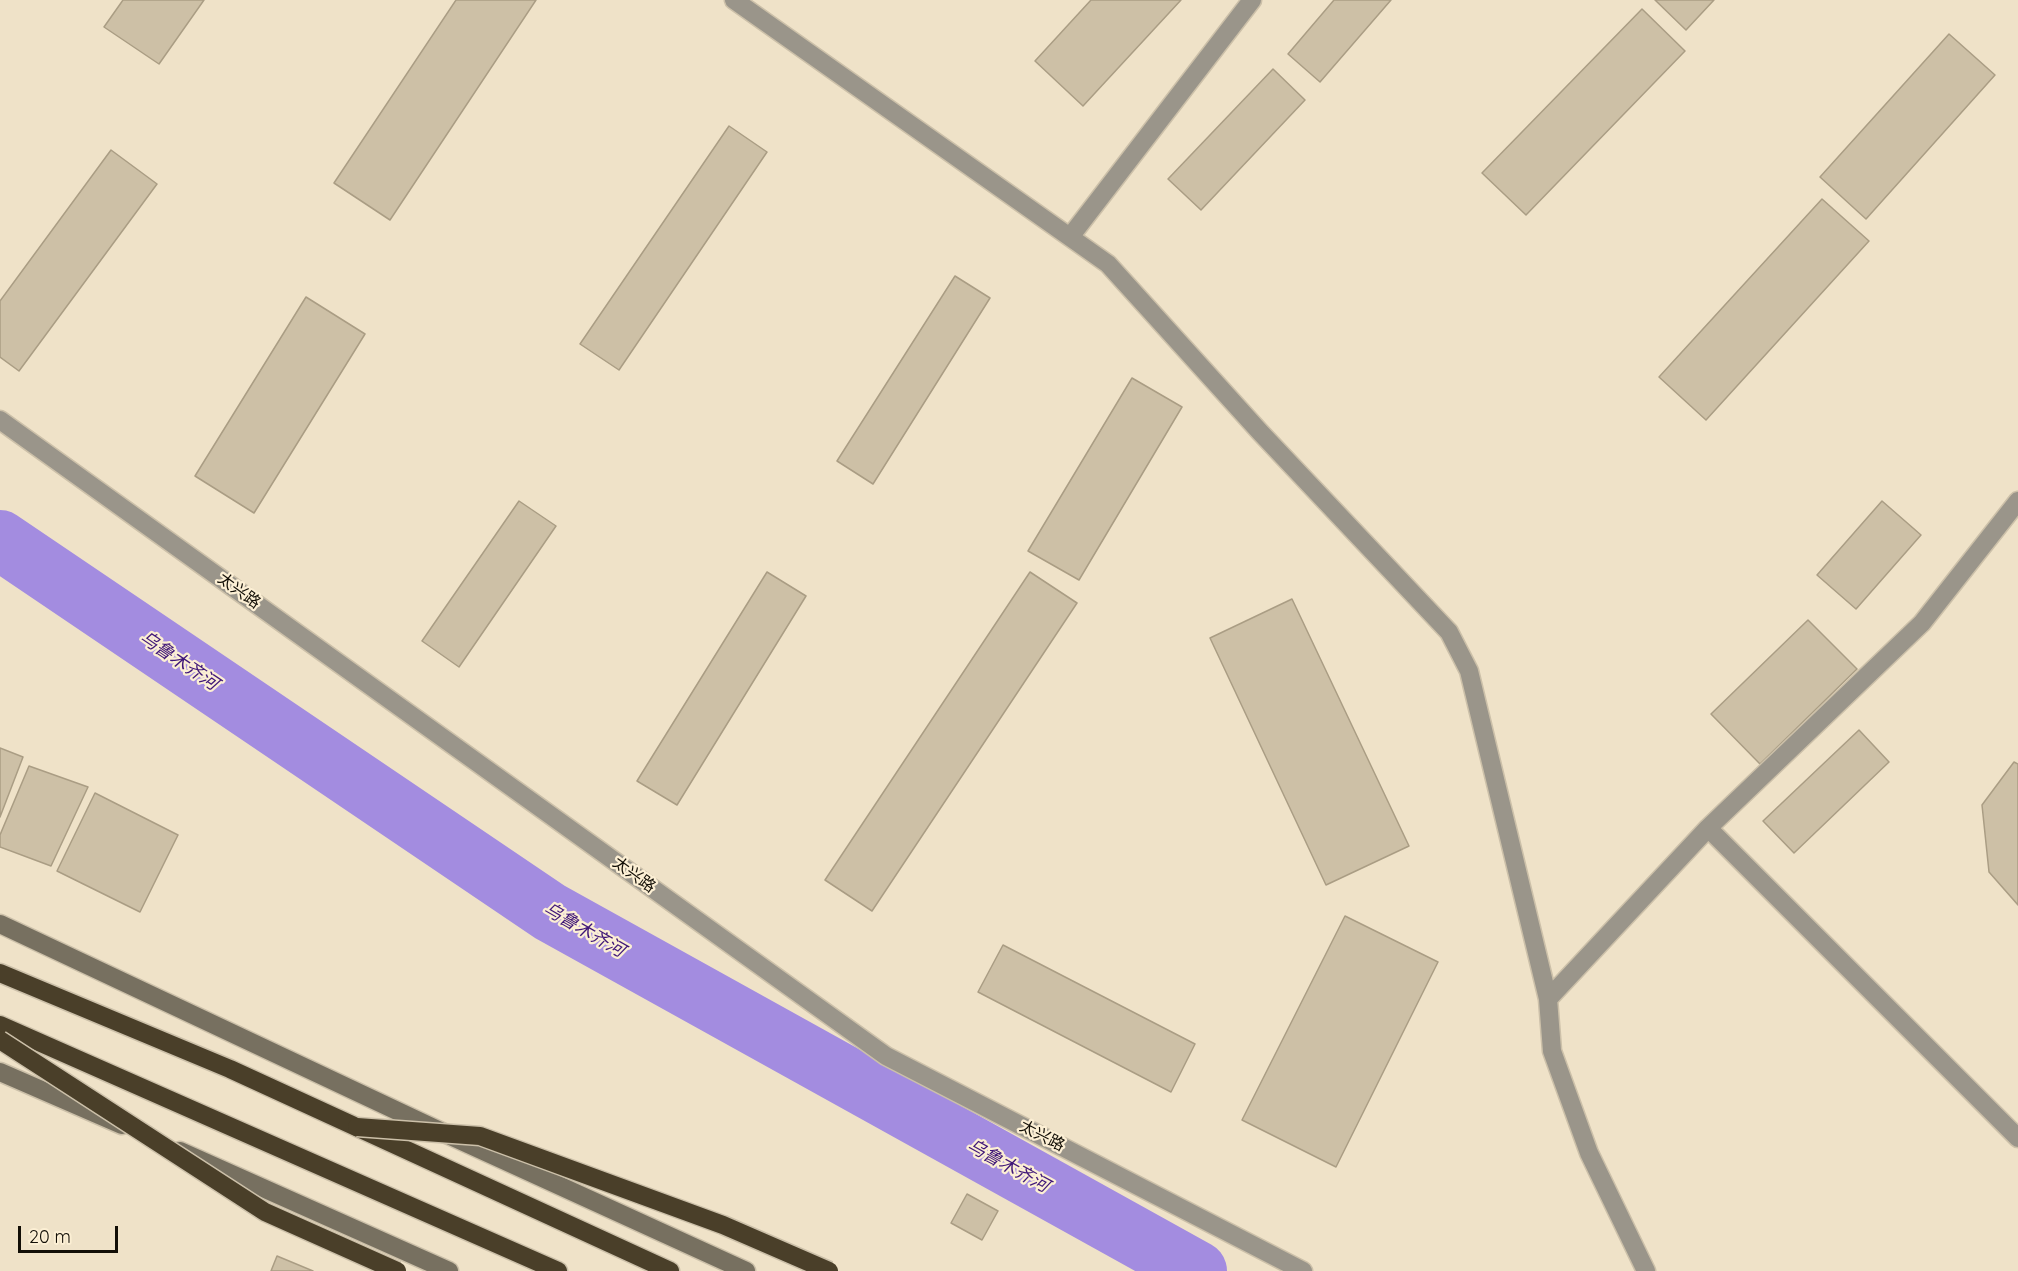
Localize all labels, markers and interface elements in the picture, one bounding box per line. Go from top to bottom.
street label: 太兴路 [214,569,264,613]
water label: 乌鲁木齐河 [136,627,222,695]
street label: 太兴路 [609,853,659,897]
water label: 乌鲁木齐河 [540,898,628,962]
street label: 太兴路 [1016,1117,1068,1155]
water label: 乌鲁木齐河 [963,1135,1053,1197]
scale bar [21,1214,122,1252]
text: 20 m [29,1225,71,1248]

